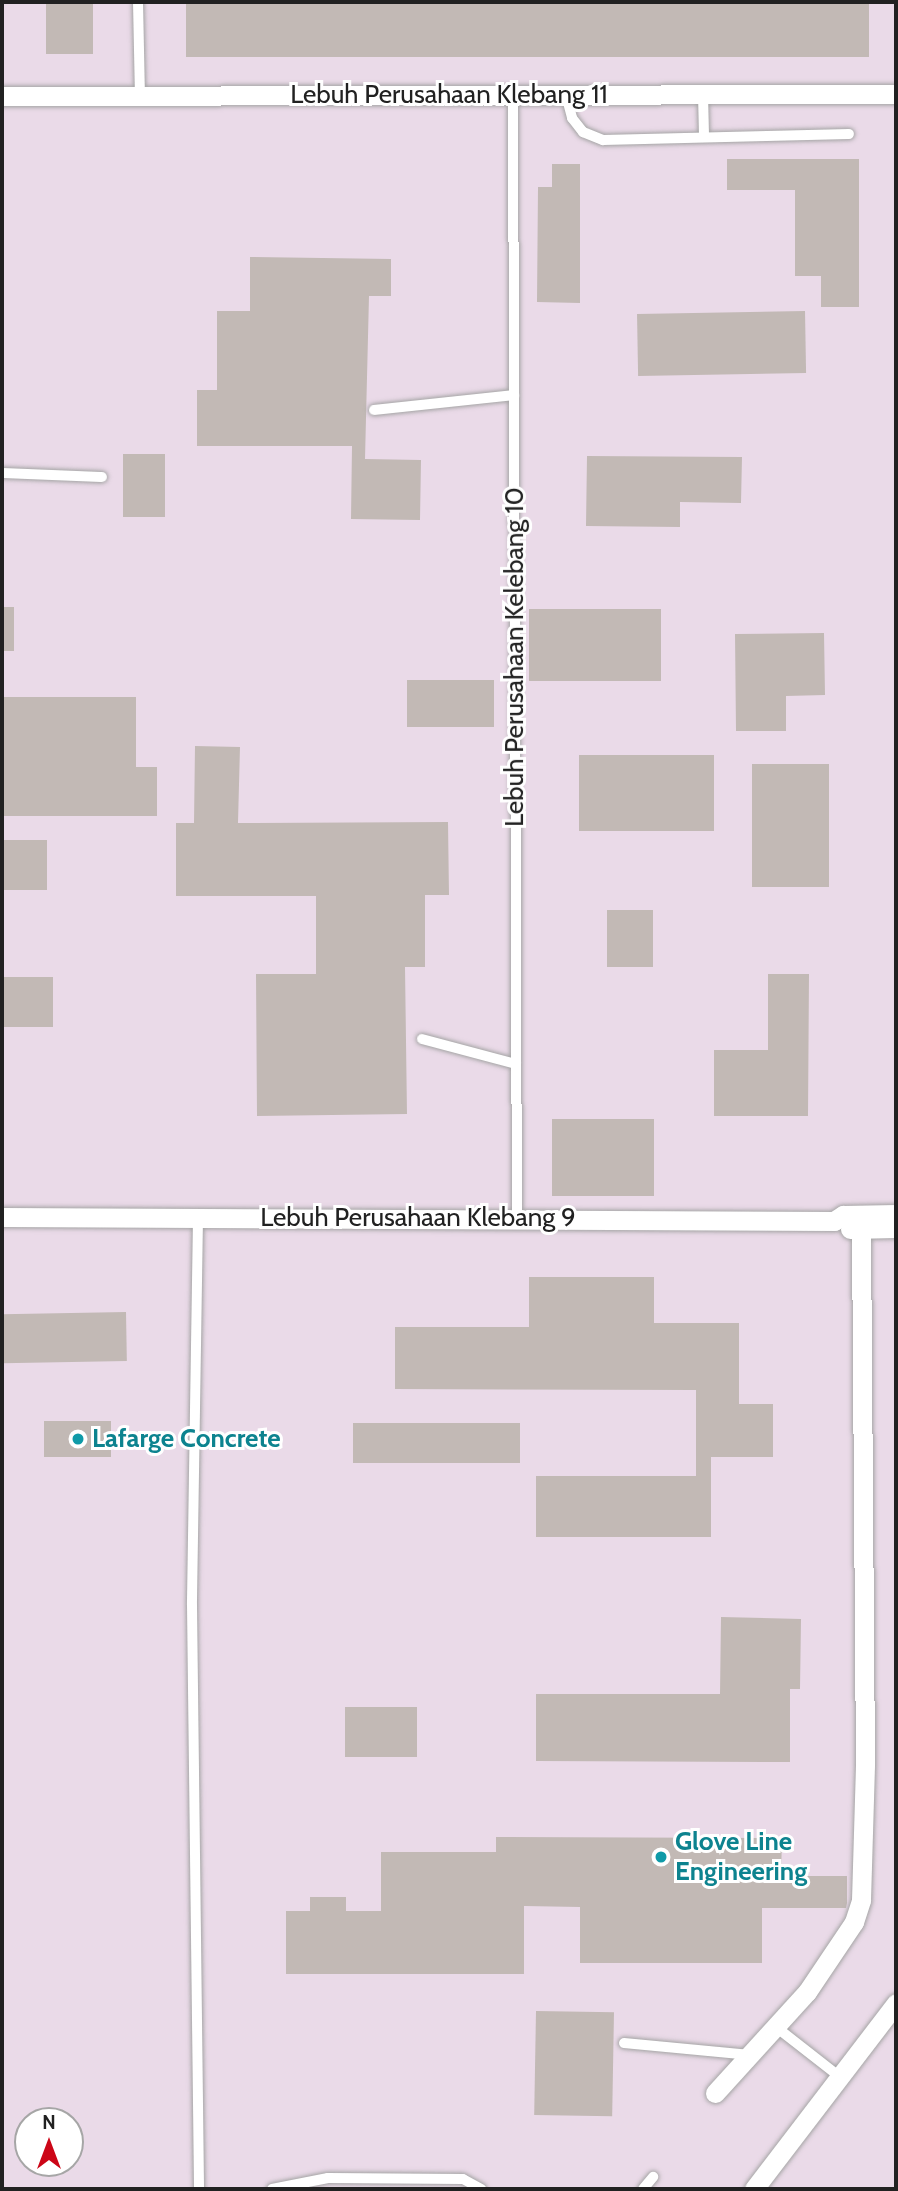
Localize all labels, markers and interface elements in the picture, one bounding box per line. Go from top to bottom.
street label: Lebuh Perusahaan Klebang 11 [290,79,608,111]
street label: Lebuh Perusahaan Kelebang 10 [499,487,531,827]
street label: Lebuh Perusahaan Klebang 9 [260,1202,576,1234]
place label: Lafarge Concrete [92,1423,281,1455]
marker: Lafarge Concrete [70,1431,86,1447]
place label: Glove Line Engineering [675,1826,807,1888]
marker: Glove Line Engineering [653,1849,669,1865]
north arrow [14,2107,84,2177]
text: N [42,2111,56,2134]

